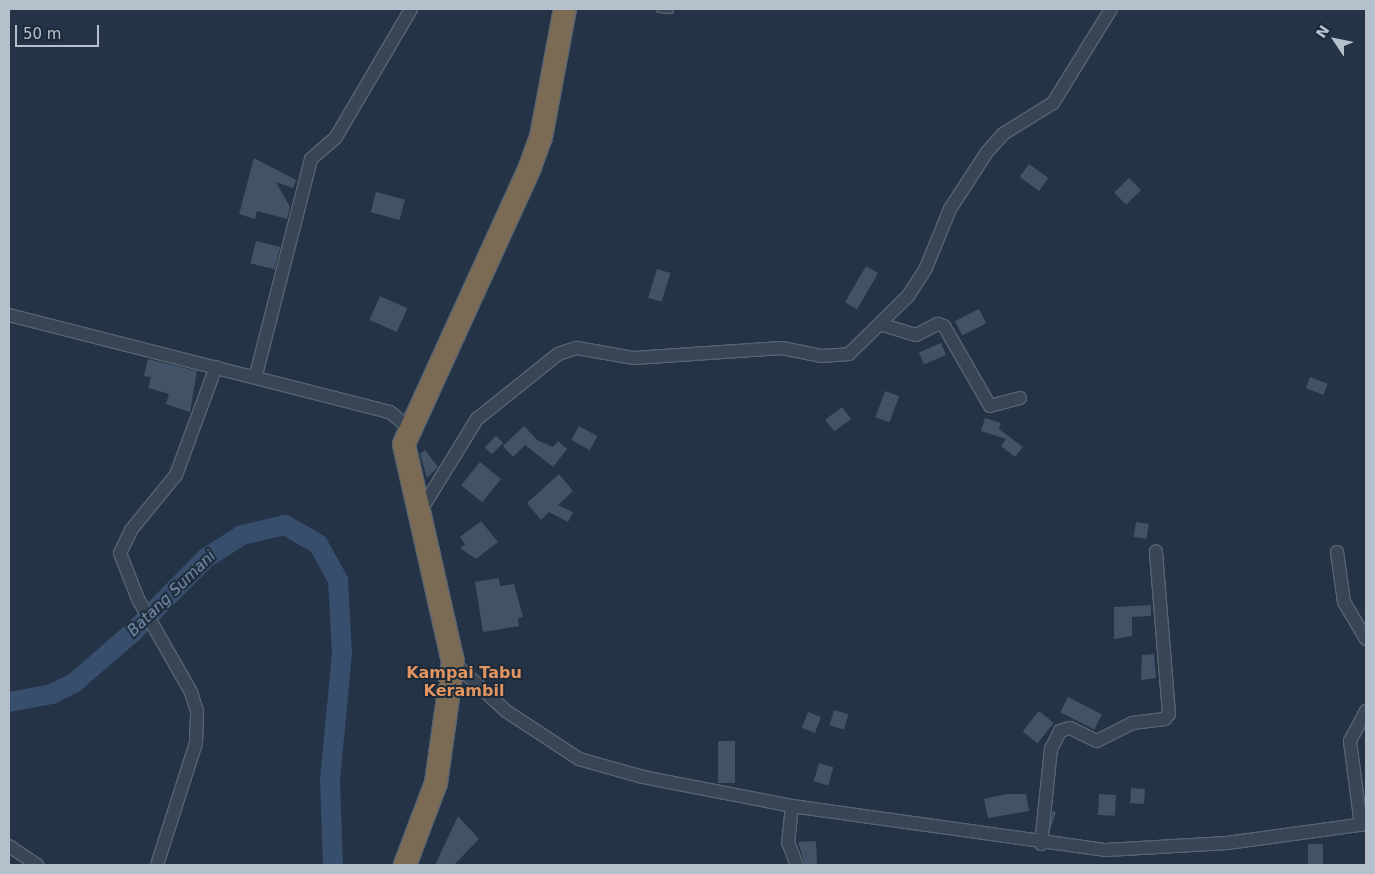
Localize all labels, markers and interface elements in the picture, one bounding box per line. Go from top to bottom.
scale bar [18,15,101,47]
north arrow [1310,15,1360,65]
text: N [1313,22,1332,41]
text: 50 m [23,25,61,43]
water label: Batang Sumani [124,548,220,640]
district label: Kampai Tabu Kerambil [406,663,522,701]

